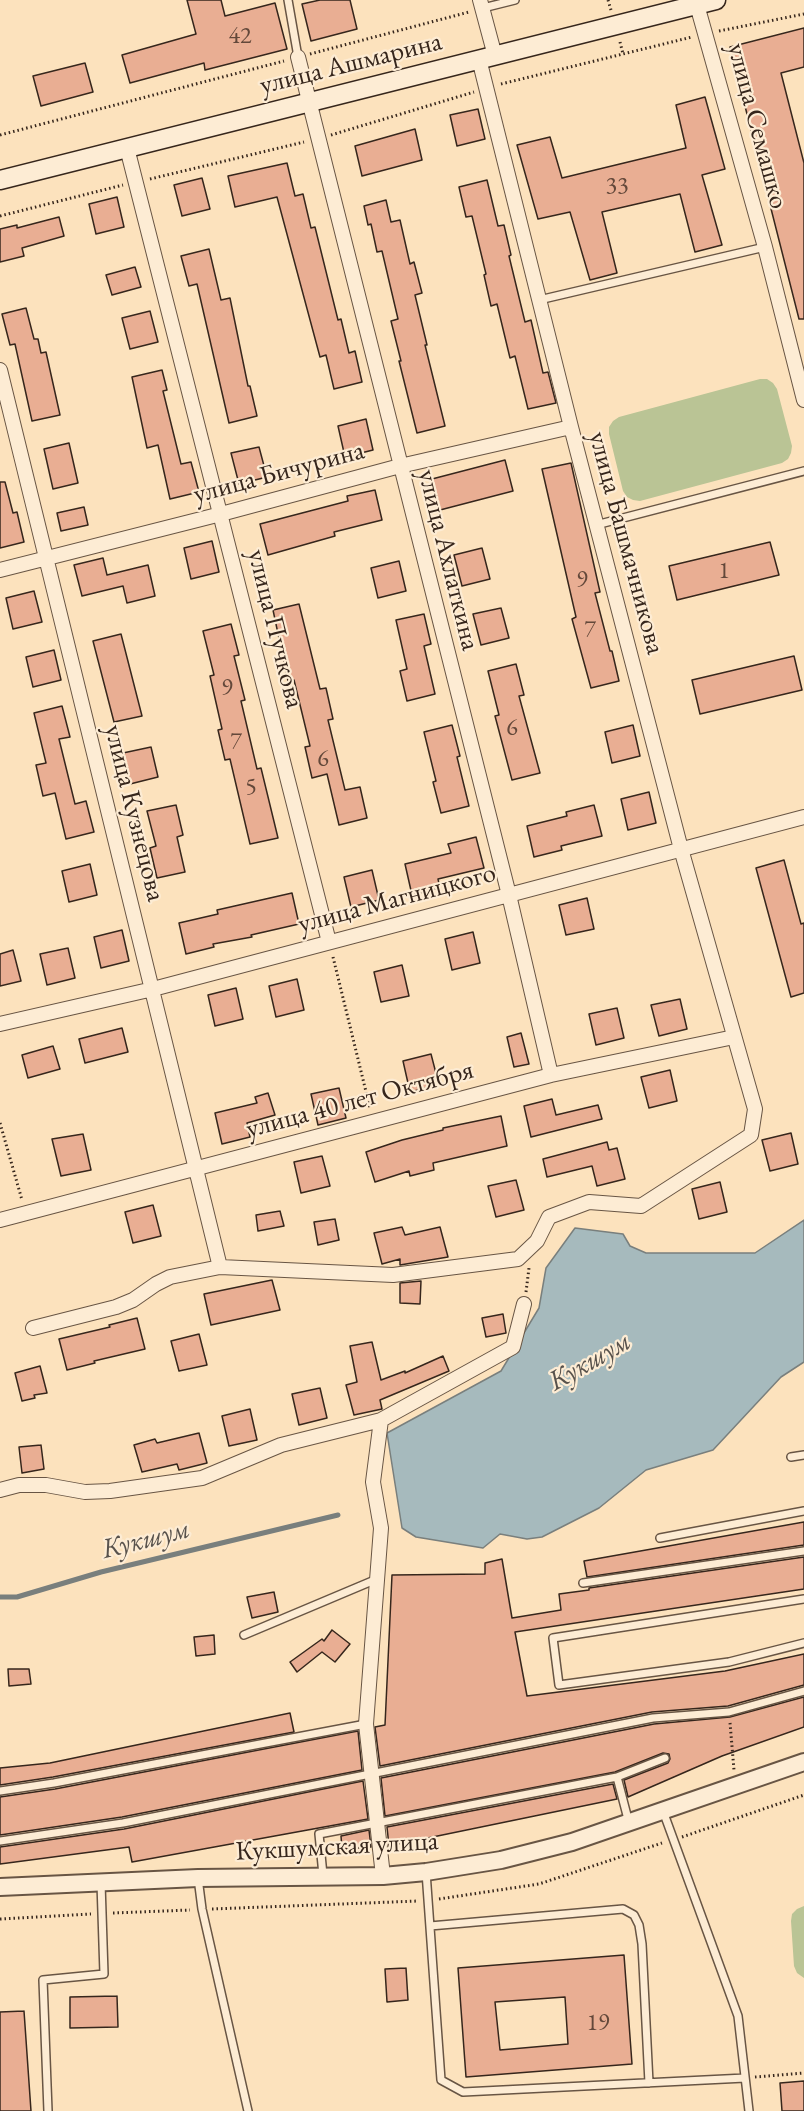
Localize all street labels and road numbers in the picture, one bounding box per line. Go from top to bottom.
street label: улица Ашмарина [257,26,445,102]
street label: улица Семашко [719,40,795,212]
street label: улица Башмачникова [581,428,671,658]
street label: улица Бичурина [190,435,368,511]
street label: улица Ахлаткина [410,466,486,654]
street label: улица Пучкова [240,546,310,712]
street label: улица Кузнецова [96,721,172,905]
street label: улица Магницкого [295,857,499,941]
street label: улица 40 лет Октября [243,1054,477,1146]
street label: Кукшумская улица [235,1826,439,1868]

